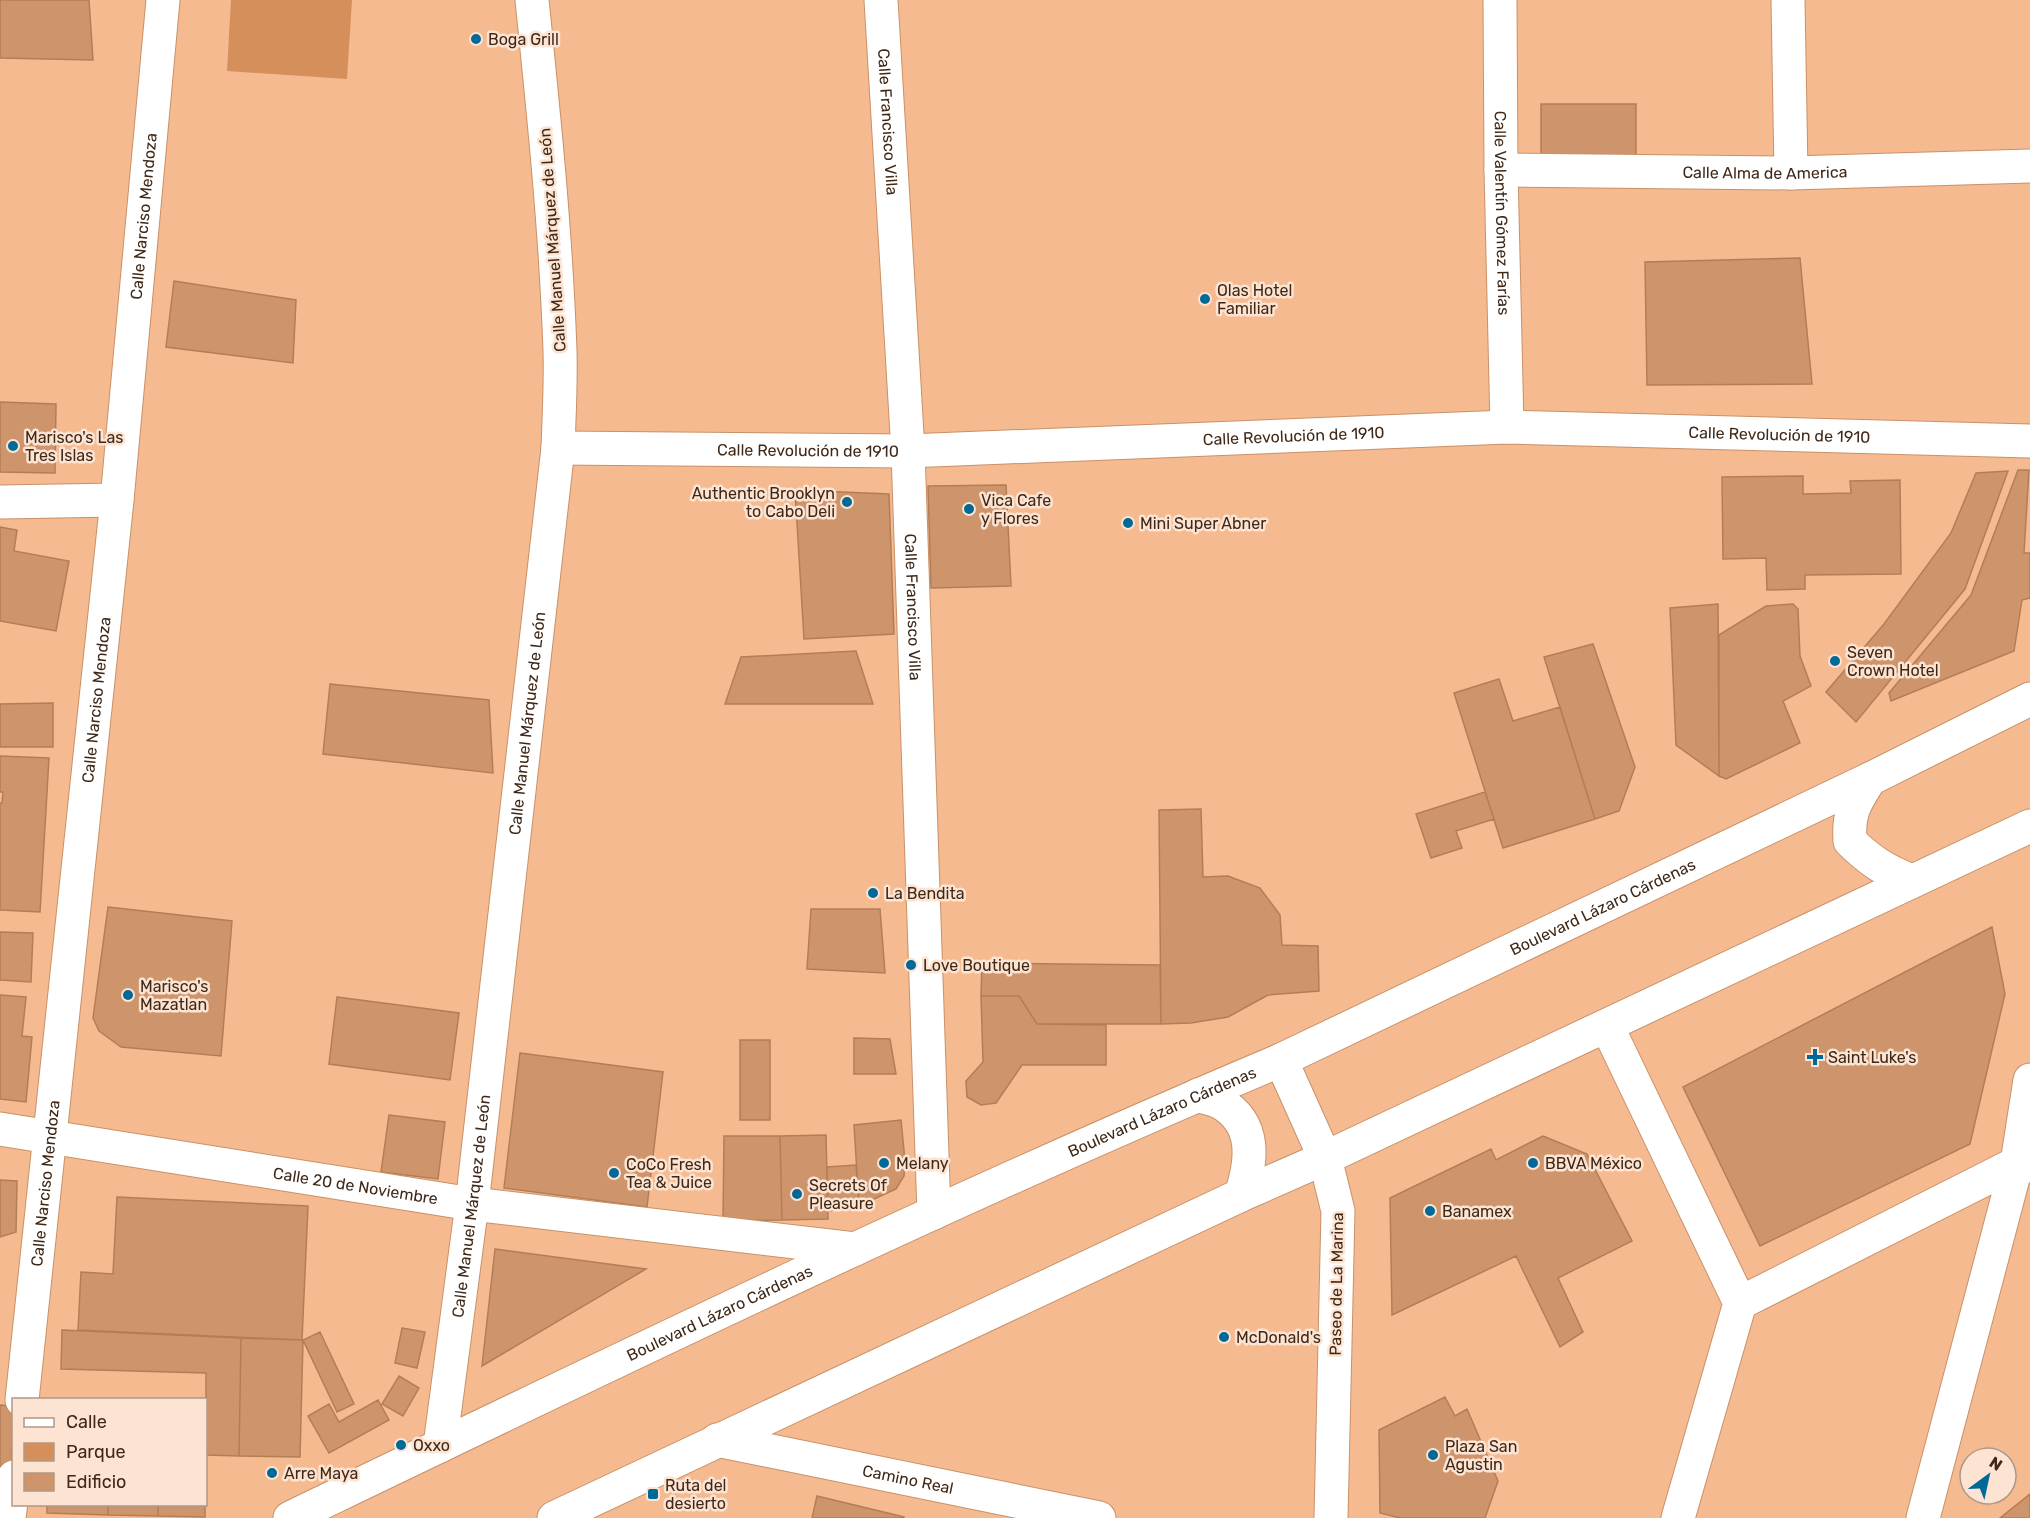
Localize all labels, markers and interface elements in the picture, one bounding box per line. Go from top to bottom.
place label: Boga Grill [488,30,559,49]
marker: Boga Grill [469,32,483,46]
street label: Calle Francisco Villa [874,48,902,196]
street label: Calle Valentín Gómez Farías [1491,111,1513,315]
street label: Calle Manuel Márquez de León [535,127,570,353]
street label: Calle Narciso Mendoza [126,132,161,300]
street label: Calle Alma de America [1682,162,1848,183]
place label: Olas Hotel Familiar [1217,281,1292,318]
marker: Olas Hotel Familiar [1198,292,1212,306]
street label: Calle Revolución de 1910 [1202,423,1385,449]
street label: Calle Revolución de 1910 [1688,423,1871,447]
place label: Marisco's Las Tres Islas [25,428,123,465]
marker: Marisco's Las Tres Islas [6,439,20,453]
street label: Calle Revolución de 1910 [717,440,899,461]
place label: Authentic Brooklyn to Cabo Deli [692,484,835,521]
place label: Vica Cafe y Flores [981,491,1051,528]
marker: Authentic Brooklyn to Cabo Deli [840,495,854,509]
marker: Vica Cafe y Flores [962,502,976,516]
place label: Mini Super Abner [1140,514,1266,533]
marker: Mini Super Abner [1121,516,1135,530]
street label: Calle Francisco Villa [901,533,925,681]
street label: Calle Manuel Márquez de León [505,611,549,836]
street label: Calle Narciso Mendoza [78,616,115,784]
place label: Seven Crown Hotel [1847,643,1939,680]
marker: Seven Crown Hotel [1828,654,1842,668]
street label: Boulevard Lázaro Cárdenas [1507,855,1699,959]
place label: La Bendita [885,884,965,903]
marker: La Bendita [866,886,880,900]
place label: Love Boutique [923,956,1030,975]
marker: Love Boutique [904,958,918,972]
place label: Marisco's Mazatlan [140,977,209,1014]
marker: Marisco's Mazatlan [121,988,135,1002]
marker: Saint Luke's [1806,1048,1824,1066]
place label: Saint Luke's [1828,1048,1916,1067]
street label: Boulevard Lázaro Cárdenas [1065,1063,1259,1161]
street label: Calle Manuel Márquez de León [448,1093,494,1319]
street label: Calle Narciso Mendoza [27,1099,64,1267]
place label: Melany [896,1154,949,1173]
place label: BBVA México [1545,1154,1642,1173]
place label: CoCo Fresh Tea & Juice [626,1155,712,1192]
marker: Melany [877,1156,891,1170]
marker: BBVA México [1526,1156,1540,1170]
street label: Calle 20 de Noviembre [272,1164,439,1208]
marker: CoCo Fresh Tea & Juice [607,1166,621,1180]
place label: Secrets Of Pleasure [809,1176,888,1213]
marker: Secrets Of Pleasure [790,1187,804,1201]
place label: Banamex [1442,1202,1512,1221]
marker: Banamex [1423,1204,1437,1218]
street label: Paseo de La Marina [1326,1212,1347,1356]
street label: Boulevard Lázaro Cárdenas [624,1261,816,1365]
place label: McDonald's [1236,1328,1321,1347]
marker: McDonald's [1217,1330,1231,1344]
legend [12,1398,207,1506]
text: Calle [66,1411,107,1433]
place label: Oxxo [413,1436,450,1455]
place label: Plaza San Agustin [1445,1437,1517,1474]
marker: Oxxo [394,1438,408,1452]
text: Parque [66,1441,126,1463]
north arrow [1958,1446,2018,1506]
marker: Plaza San Agustin [1426,1448,1440,1462]
text: N [1986,1453,2006,1475]
street label: Camino Real [861,1461,955,1498]
place label: Arre Maya [284,1464,358,1483]
marker: Arre Maya [265,1466,279,1480]
text: Edificio [66,1471,126,1493]
place label: Ruta del desierto [665,1476,727,1513]
marker: Ruta del desierto [646,1487,660,1501]

